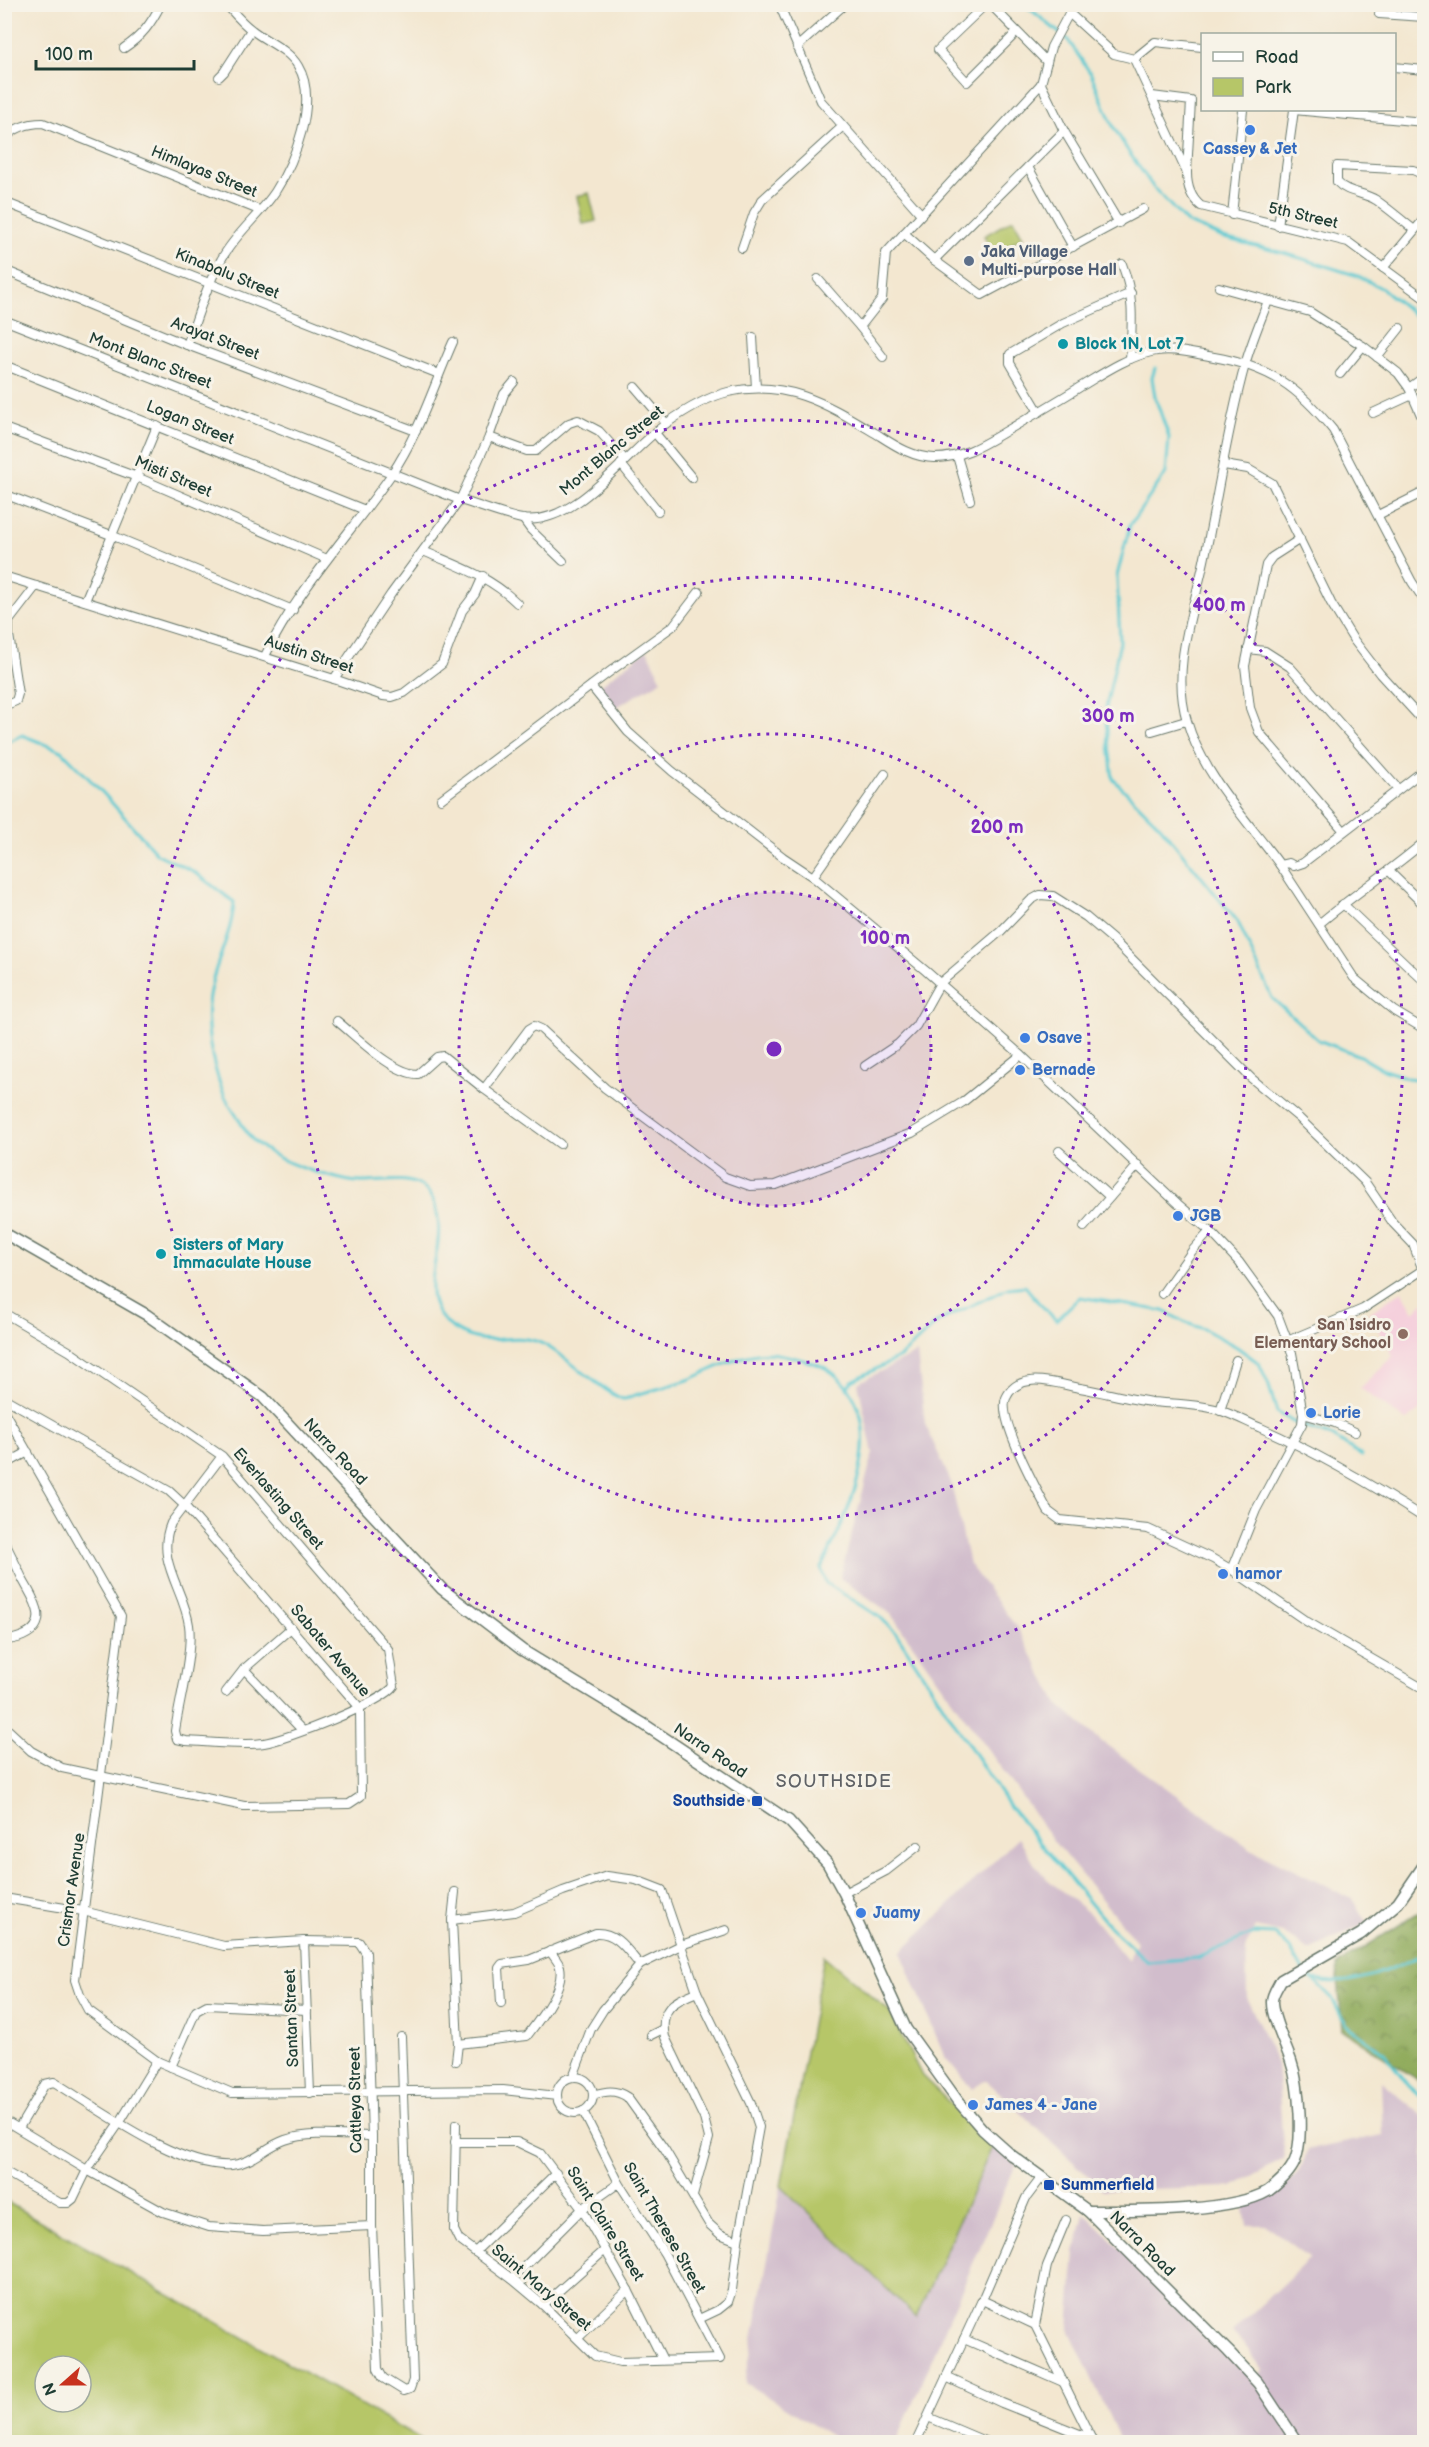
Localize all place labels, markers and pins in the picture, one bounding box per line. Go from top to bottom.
marker: Cassey & Jet [1243,123,1257,137]
place label: Cassey & Jet [1203,140,1298,159]
place label: Jaka Village Multi-purpose Hall [981,243,1117,280]
marker: Jaka Village Multi-purpose Hall [962,254,976,268]
place label: Block 1N, Lot 7 [1075,335,1184,354]
marker: Block 1N, Lot 7 [1056,337,1070,351]
place label: Osave [1037,1029,1082,1048]
marker: Osave [1018,1031,1032,1045]
centre of rings [764,1039,784,1059]
place label: Bernade [1032,1061,1096,1080]
marker: Bernade [1013,1063,1027,1077]
place label: JGB [1190,1207,1221,1226]
marker: JGB [1171,1209,1185,1223]
place label: Sisters of Mary Immaculate House [173,1236,312,1273]
marker: Sisters of Mary Immaculate House [154,1247,168,1261]
place label: San Isidro Elementary School [1254,1316,1391,1353]
marker: San Isidro Elementary School [1396,1327,1410,1341]
place label: Lorie [1323,1404,1361,1423]
marker: Lorie [1304,1406,1318,1420]
place label: hamor [1235,1565,1283,1584]
marker: hamor [1216,1567,1230,1581]
place label: Southside [673,1792,745,1811]
marker: Southside [750,1794,764,1808]
place label: Juamy [873,1904,921,1923]
marker: Juamy [854,1906,868,1920]
place label: James 4 - Jane [985,2096,1097,2115]
marker: James 4 - Jane [966,2098,980,2112]
place label: Summerfield [1061,2176,1154,2195]
marker: Summerfield [1042,2178,1056,2192]

